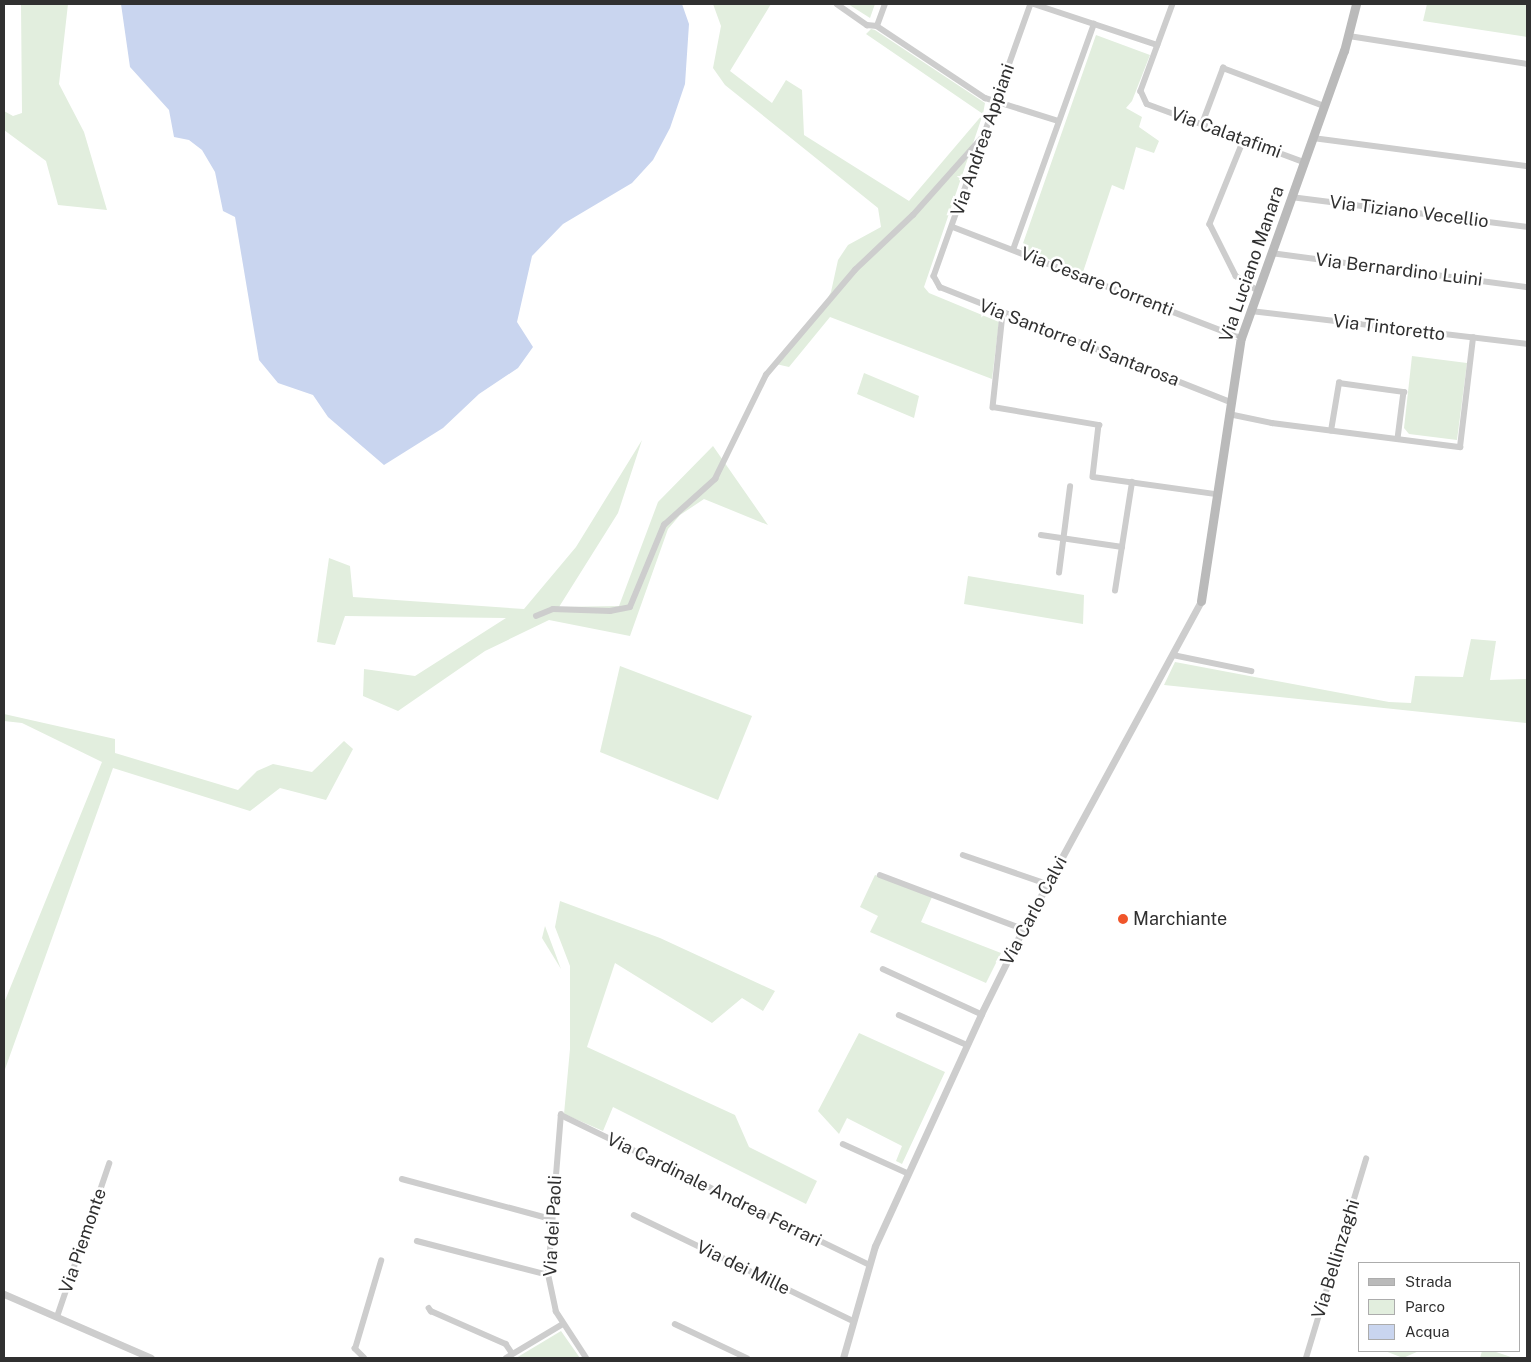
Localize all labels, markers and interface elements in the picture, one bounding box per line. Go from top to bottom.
street label: Via Andrea Appiani [947,61,1019,219]
street label: Via Calatafimi [1168,103,1284,163]
street label: Via Luciano Manara [1215,183,1289,345]
street label: Via Tiziano Vecellio [1328,191,1490,233]
street label: Via Cesare Correnti [1017,243,1177,321]
street label: Via Bernardino Luini [1314,249,1484,291]
street label: Via Santorre di Santarosa [976,295,1182,391]
street label: Via Tintoretto [1332,310,1446,346]
street label: Via Carlo Calvi [996,853,1072,969]
place label: Marchiante [1133,908,1227,930]
marker: Marchiante [1117,913,1129,925]
street label: Via Cardinale Andrea Ferrari [603,1128,825,1252]
street label: Via dei Paoli [540,1175,566,1277]
street label: Via Piemonte [55,1186,111,1296]
street label: Via Bellinzaghi [1308,1197,1364,1321]
street label: Via dei Mille [693,1236,793,1300]
legend [1358,1262,1521,1352]
text: Strada [1405,1273,1452,1290]
text: Parco [1405,1298,1445,1315]
text: Acqua [1405,1323,1450,1340]

